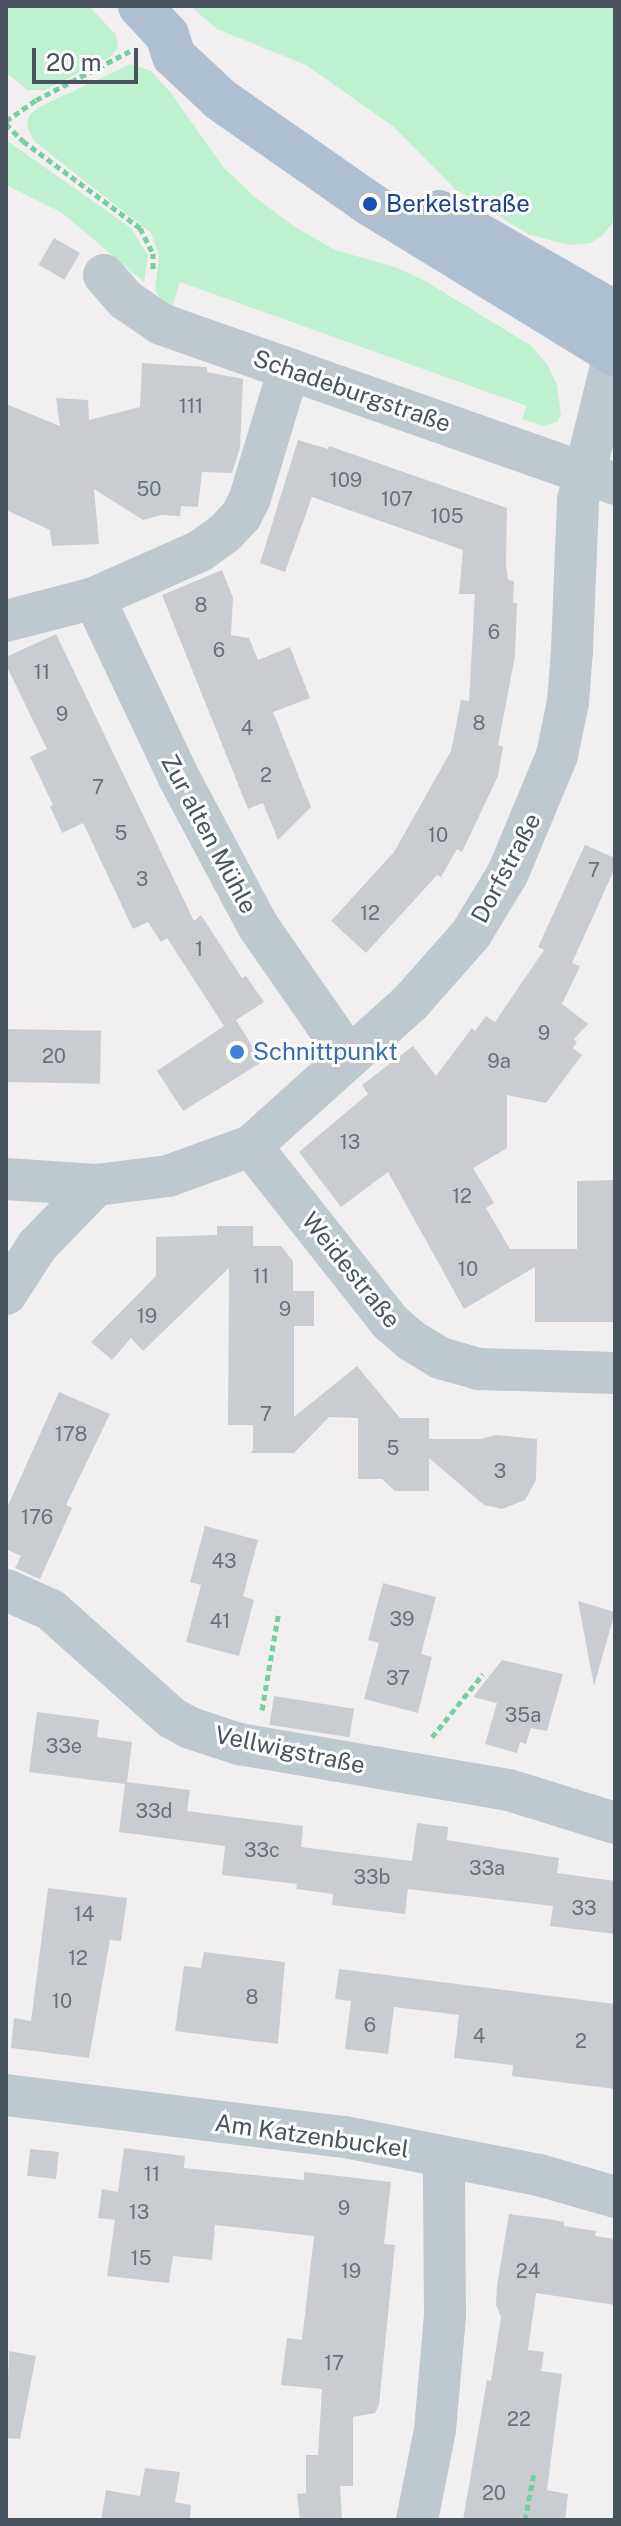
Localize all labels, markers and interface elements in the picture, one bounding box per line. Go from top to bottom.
scale bar [36,32,142,82]
text: 20 m [46,48,102,76]
place label: Berkelstraße [386,190,530,218]
marker: Berkelstraße [361,195,379,213]
street label: Schadeburgstraße [249,344,455,438]
house number: 111 [179,394,203,418]
house number: 109 [330,468,362,492]
house number: 50 [136,477,162,501]
house number: 107 [381,487,413,511]
house number: 105 [430,504,464,528]
house number: 8 [195,593,207,617]
house number: 6 [488,620,500,644]
house number: 6 [213,638,225,662]
house number: 11 [34,660,50,684]
house number: 9 [56,702,68,726]
house number: 8 [473,711,485,735]
house number: 4 [241,716,253,740]
street label: Zur alten Mühle [155,750,263,918]
house number: 2 [260,763,272,787]
house number: 7 [92,775,104,799]
street label: Dorfstraße [465,808,547,928]
house number: 5 [115,821,127,845]
house number: 10 [428,823,448,847]
house number: 7 [588,858,600,882]
house number: 3 [136,867,148,891]
house number: 12 [360,901,380,925]
house number: 1 [195,937,203,961]
house number: 9 [538,1021,550,1045]
place label: Schnittpunkt [253,1038,398,1066]
marker: Schnittpunkt [228,1043,246,1061]
house number: 20 [42,1044,66,1068]
house number: 9a [487,1049,511,1073]
house number: 13 [340,1130,360,1154]
house number: 12 [452,1184,472,1208]
street label: Weidestraße [296,1206,406,1334]
house number: 10 [458,1257,478,1281]
house number: 11 [253,1264,269,1288]
house number: 9 [279,1297,291,1321]
house number: 19 [137,1304,157,1328]
house number: 7 [260,1402,272,1426]
house number: 178 [55,1422,87,1446]
house number: 5 [387,1436,399,1460]
house number: 3 [494,1459,506,1483]
house number: 176 [21,1505,53,1529]
house number: 43 [211,1549,237,1573]
house number: 39 [390,1607,414,1631]
house number: 41 [210,1609,230,1633]
house number: 37 [386,1666,410,1690]
house number: 35a [505,1703,541,1727]
street label: Vellwigstraße [212,1720,368,1780]
house number: 33e [46,1734,82,1758]
house number: 33d [136,1799,172,1823]
house number: 33c [244,1838,280,1862]
house number: 33a [469,1856,505,1880]
house number: 33b [354,1865,390,1889]
house number: 33 [571,1896,597,1920]
house number: 14 [74,1902,94,1926]
house number: 12 [68,1946,88,1970]
house number: 8 [246,1985,258,2009]
house number: 10 [52,1989,72,2013]
house number: 6 [364,2013,376,2037]
house number: 4 [473,2024,485,2048]
house number: 2 [575,2029,587,2053]
street label: Am Katzenbuckel [213,2108,411,2164]
house number: 11 [144,2162,160,2186]
house number: 9 [338,2196,350,2220]
house number: 13 [129,2200,149,2224]
house number: 15 [131,2246,151,2270]
house number: 19 [341,2259,361,2283]
house number: 24 [516,2259,540,2283]
house number: 17 [324,2351,344,2375]
house number: 22 [507,2407,531,2431]
house number: 20 [482,2481,506,2505]

